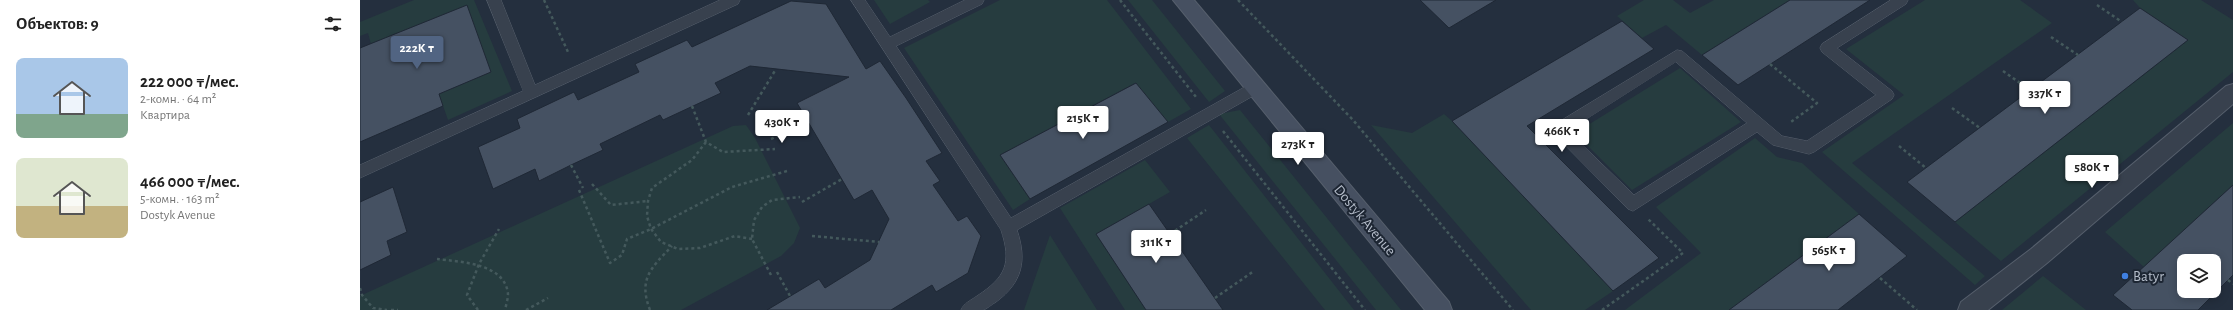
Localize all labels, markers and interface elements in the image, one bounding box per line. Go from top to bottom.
icon: filters [322,13,344,35]
text: Объектов: 9 [16,15,99,32]
pin: 222K ₸ [384,36,450,70]
text: 222K ₸ [400,42,435,55]
text: 222 000 ₸/мес. [140,73,239,90]
icon: home [48,74,96,122]
pin: 337K ₸ [2012,81,2078,115]
text: 337K ₸ [2028,87,2062,100]
text: 2-комн. · 64 m² [140,93,216,106]
pin: 215K ₸ [1050,106,1116,140]
text: Квартира [140,109,190,122]
pin: 430K ₸ [749,110,815,144]
text: 215K ₸ [1066,112,1100,125]
text: 430K ₸ [764,116,800,129]
pin: 466K ₸ [1529,119,1595,153]
text: 466K ₸ [1544,125,1580,138]
pin: 273K ₸ [1265,132,1331,166]
text: 273K ₸ [1281,138,1315,151]
pin: 580K ₸ [2059,155,2125,189]
text: 580K ₸ [2074,161,2110,174]
text: 466 000 ₸/мес. [140,173,240,190]
icon: home [48,174,96,222]
street label: Dostyk Avenue [1331,182,1398,258]
text: 5-комн. · 163 m² [140,193,219,206]
text: Dostyk Avenue [140,209,215,222]
pin: 311K ₸ [1123,230,1189,264]
text: 311K ₸ [1140,236,1172,249]
pin: 565K ₸ [1796,238,1862,272]
text: 565K ₸ [1812,244,1846,257]
map controls [2177,254,2221,298]
button: layers [2177,254,2221,298]
place label: Batyr [2133,269,2164,284]
marker: Batyr [2120,271,2130,281]

